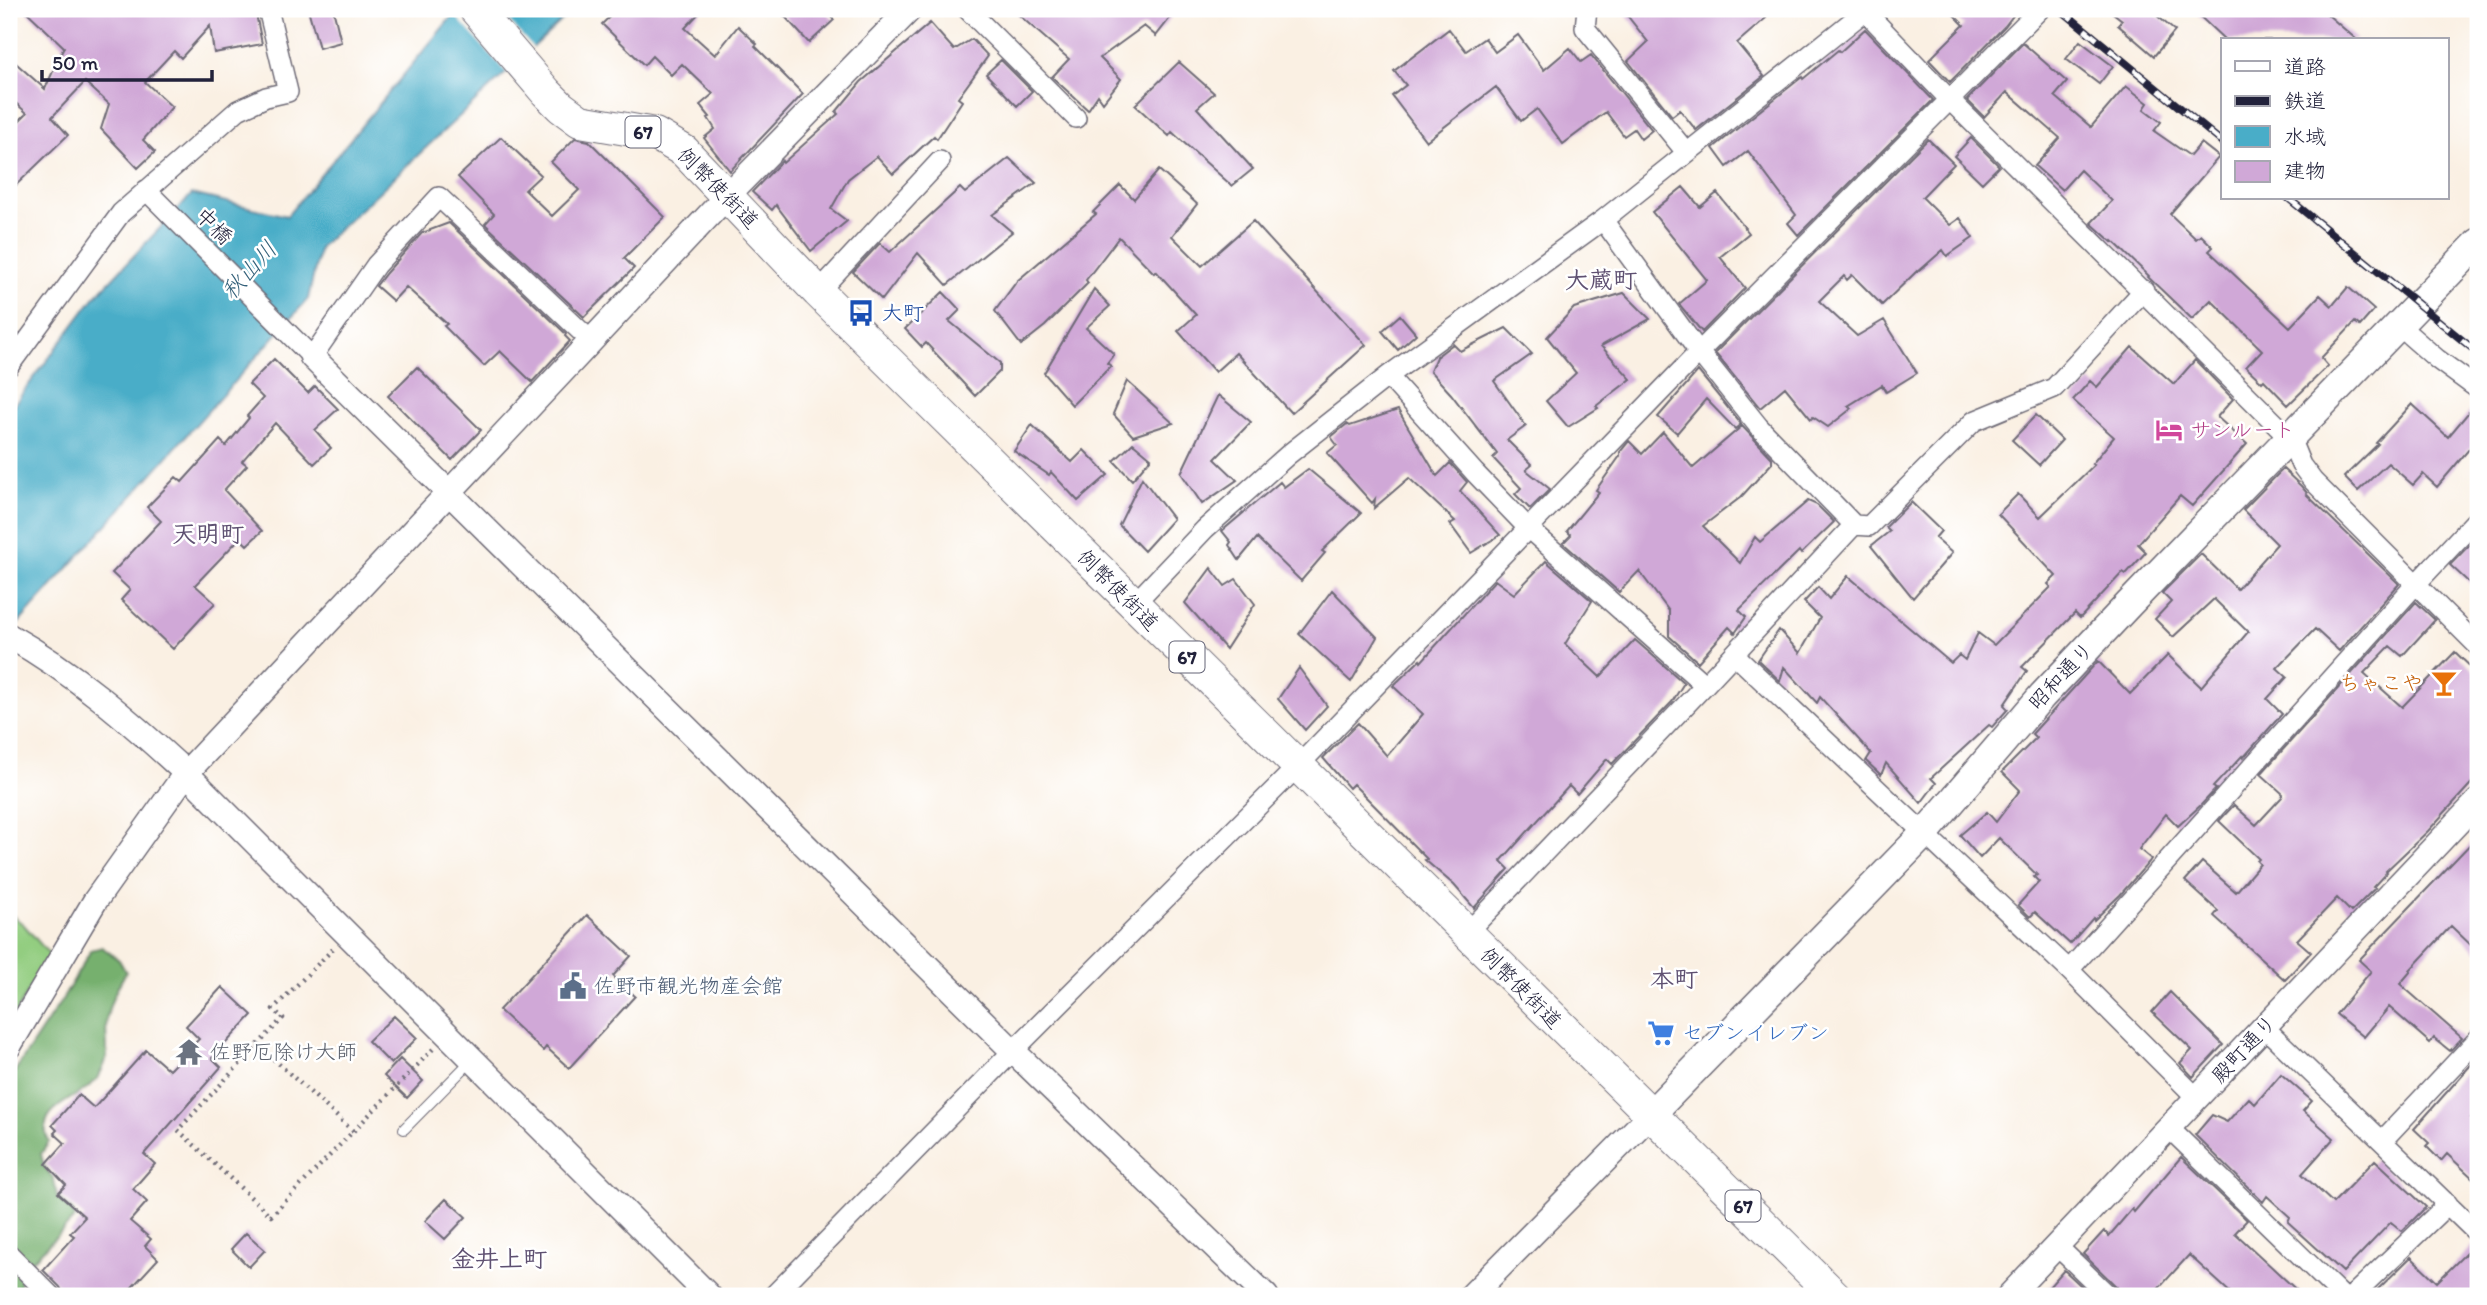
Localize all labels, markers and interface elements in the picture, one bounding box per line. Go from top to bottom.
scale bar [42,38,212,82]
legend [2221,38,2448,200]
text: 50 m [52,50,99,75]
text: 道路 [2284,54,2326,79]
text: 鉄道 [2284,88,2326,113]
road number: 67 [626,116,660,148]
text: 水域 [2284,124,2326,149]
street label: 例幣使街道 [672,142,764,234]
text: 建物 [2284,158,2326,183]
street label: 中橋 [191,202,238,249]
water label: 秋山川 [216,235,282,305]
district label: 大蔵町 [1565,265,1637,294]
bus stop icon: 大町 [846,298,876,328]
place label: 大町 [882,300,924,325]
hotel icon: サンルート [2154,415,2184,445]
place label: サンルート [2190,417,2295,442]
district label: 天明町 [172,519,244,548]
street label: 例幣使街道 [1072,544,1164,636]
street label: 昭和通り [2023,636,2098,715]
road number: 67 [1170,642,1204,672]
bar icon: ちゃこや [2429,668,2459,698]
place label: ちゃこや [2339,670,2423,695]
street label: 例幣使街道 [1475,942,1567,1034]
district label: 本町 [1650,964,1698,993]
public building icon: 佐野市観光物産会館 [558,971,588,1001]
place label: 佐野市観光物産会館 [594,973,783,998]
street label: 殿町通り [2206,1009,2281,1088]
supermarket icon: セブンイレブン [1646,1018,1676,1048]
place label: セブンイレブン [1682,1020,1829,1045]
temple icon: 佐野厄除け大師 [174,1037,204,1067]
place label: 佐野厄除け大師 [210,1039,357,1064]
road number: 67 [1726,1190,1760,1222]
district label: 金井上町 [451,1244,547,1273]

